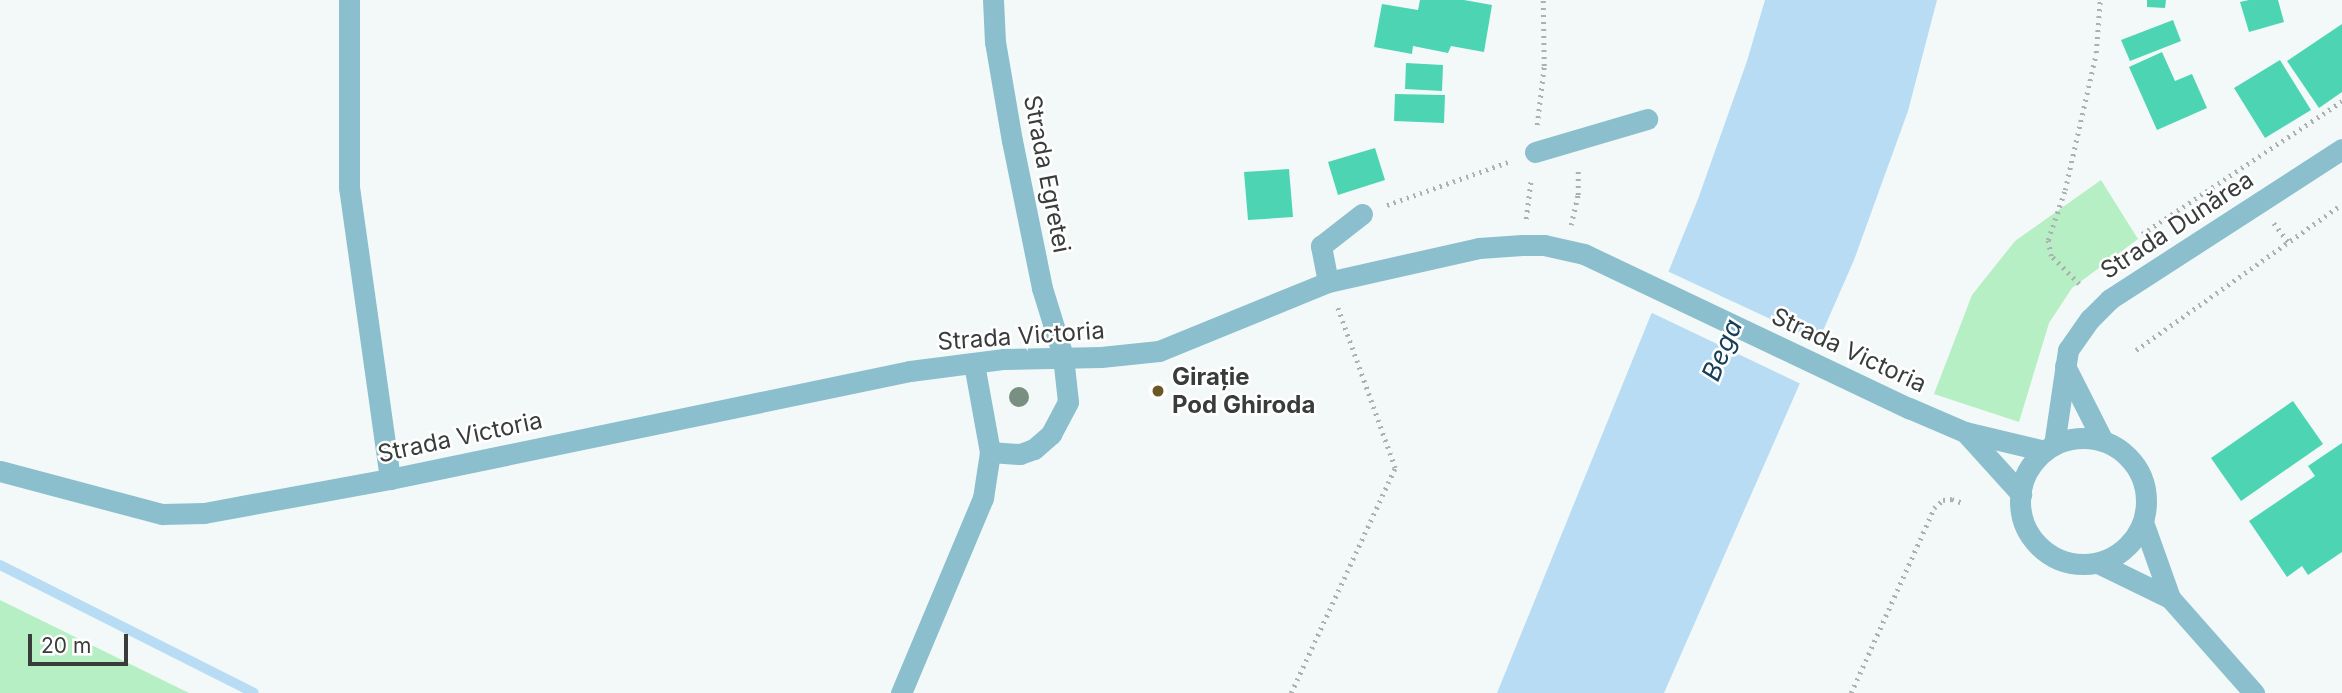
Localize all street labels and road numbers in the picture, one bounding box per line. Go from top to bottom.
street label: Strada Egretei [1018,93,1076,255]
street label: Strada Dunărea [2095,165,2259,285]
street label: Strada Victoria [1767,302,1931,398]
street label: Strada Victoria [936,316,1106,356]
street label: Strada Victoria [375,406,545,468]

